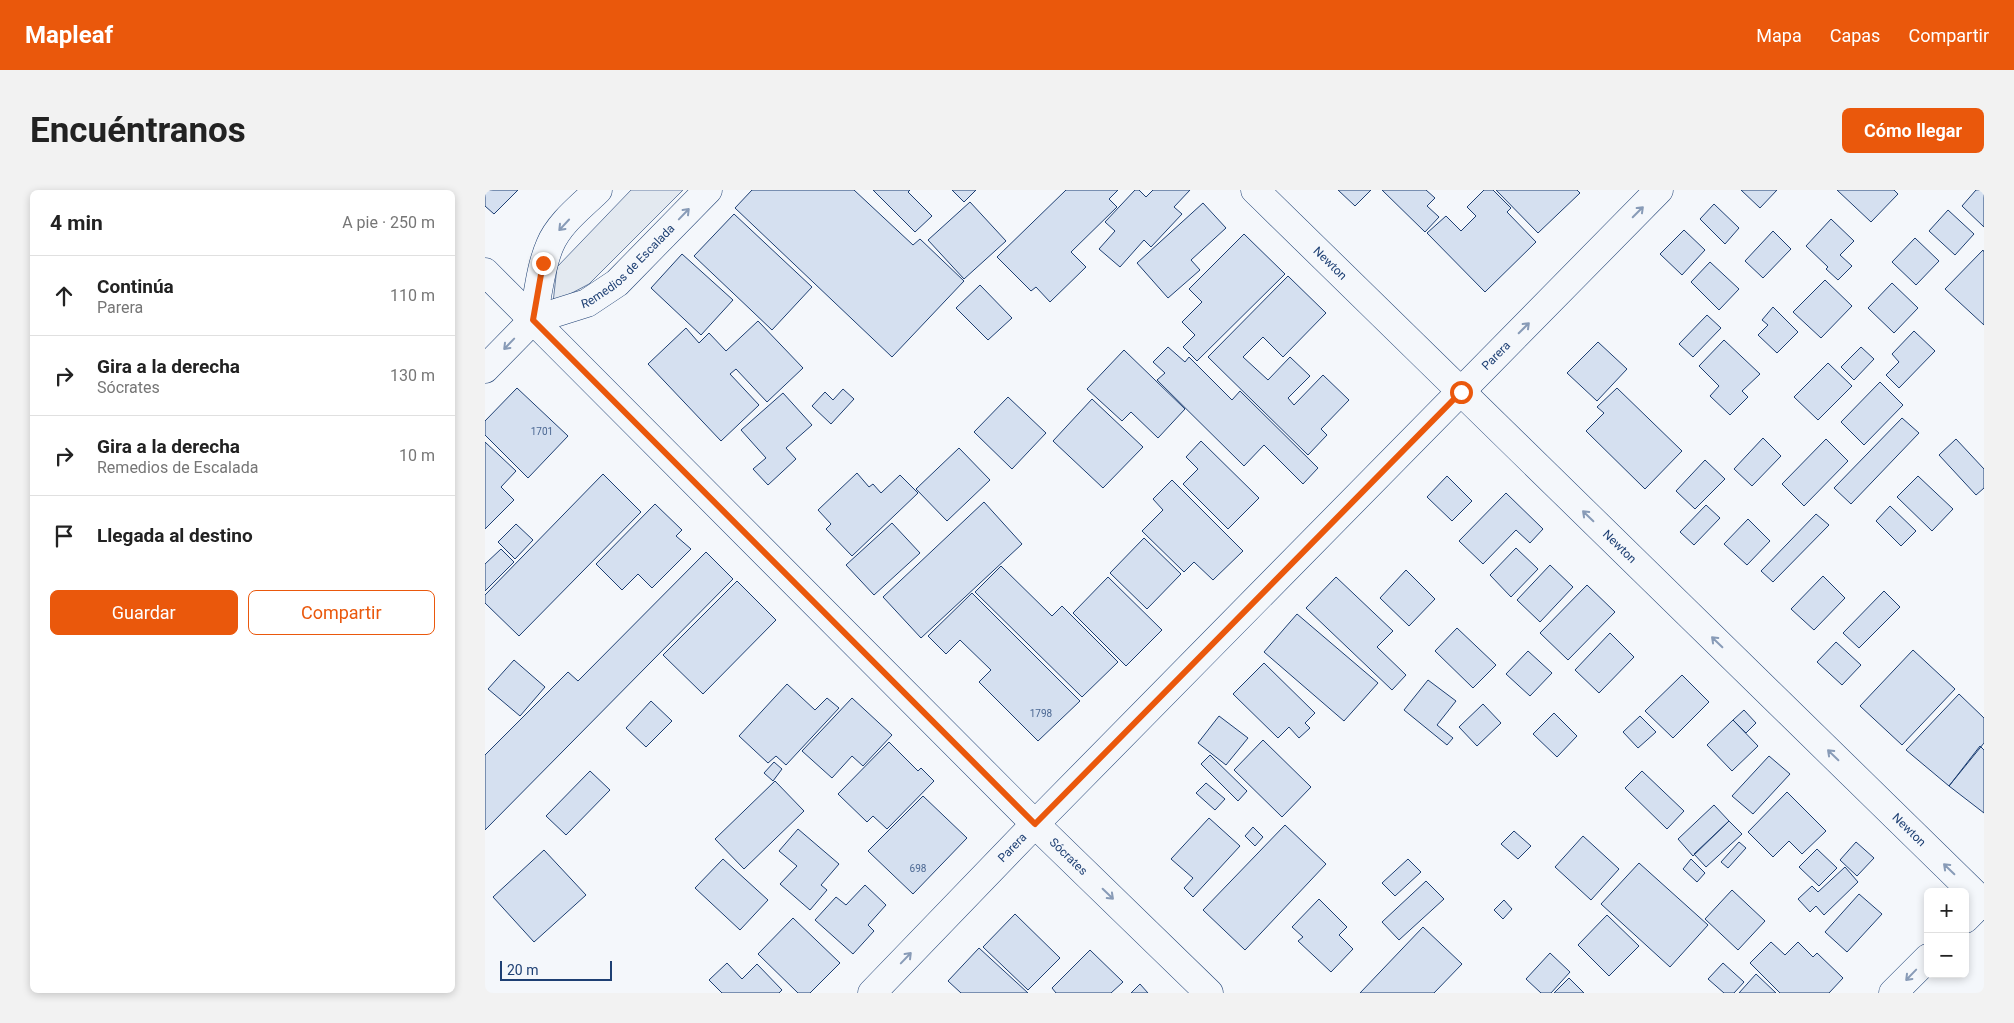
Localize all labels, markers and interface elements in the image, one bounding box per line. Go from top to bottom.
text: Mapleaf [25,21,113,49]
text: Mapa [1756,25,1802,46]
text: Capas [1830,25,1880,46]
text: Compartir [1908,25,1989,46]
button: Cómo llegar [1842,108,1984,153]
text: Encuéntranos [30,110,246,151]
one-way arrow [1632,206,1644,218]
one-way arrow [678,208,690,221]
text: 4 min [50,211,103,235]
text: A pie · 250 m [342,213,435,232]
one-way arrow [558,219,570,231]
street label: Remedios de Escalada [579,221,677,311]
street label: Newton [1310,244,1350,283]
route end [532,252,555,275]
text: Continúa [97,275,174,298]
icon: ahead [50,282,78,310]
text: 110 m [390,286,435,305]
text: Parera [97,298,143,317]
one-way arrow [1518,322,1530,334]
one-way arrow [503,338,515,351]
street label: Parera [1479,338,1513,373]
text: Gira a la derecha [97,355,240,378]
icon: right [50,362,78,390]
text: 130 m [390,366,435,385]
text: Sócrates [97,378,160,397]
route start [1450,381,1473,404]
house number: 1701 [531,426,553,437]
text: Gira a la derecha [97,435,240,458]
icon: right [50,442,78,470]
text: 10 m [399,446,435,465]
text: Remedios de Escalada [97,458,258,477]
one-way arrow [1582,510,1594,522]
icon: arrive [50,522,78,550]
text: Llegada al destino [97,524,253,547]
street label: Newton [1600,527,1639,566]
button: Guardar [50,590,238,635]
button: Compartir [248,590,435,635]
one-way arrow [1711,636,1723,648]
house number: 1798 [1030,708,1053,719]
one-way arrow [1827,749,1839,762]
street label: Newton [1889,810,1929,849]
street label: Parera [995,830,1029,865]
street label: Sócrates [1047,835,1090,878]
house number: 698 [910,863,927,874]
one-way arrow [1943,863,1955,875]
one-way arrow [1101,888,1114,900]
map controls [1924,888,1969,978]
button: + [1924,888,1969,933]
button: − [1924,933,1969,978]
one-way arrow [900,952,912,964]
scale bar [500,958,613,981]
text: 20 m [507,962,539,978]
one-way arrow [1905,969,1917,981]

